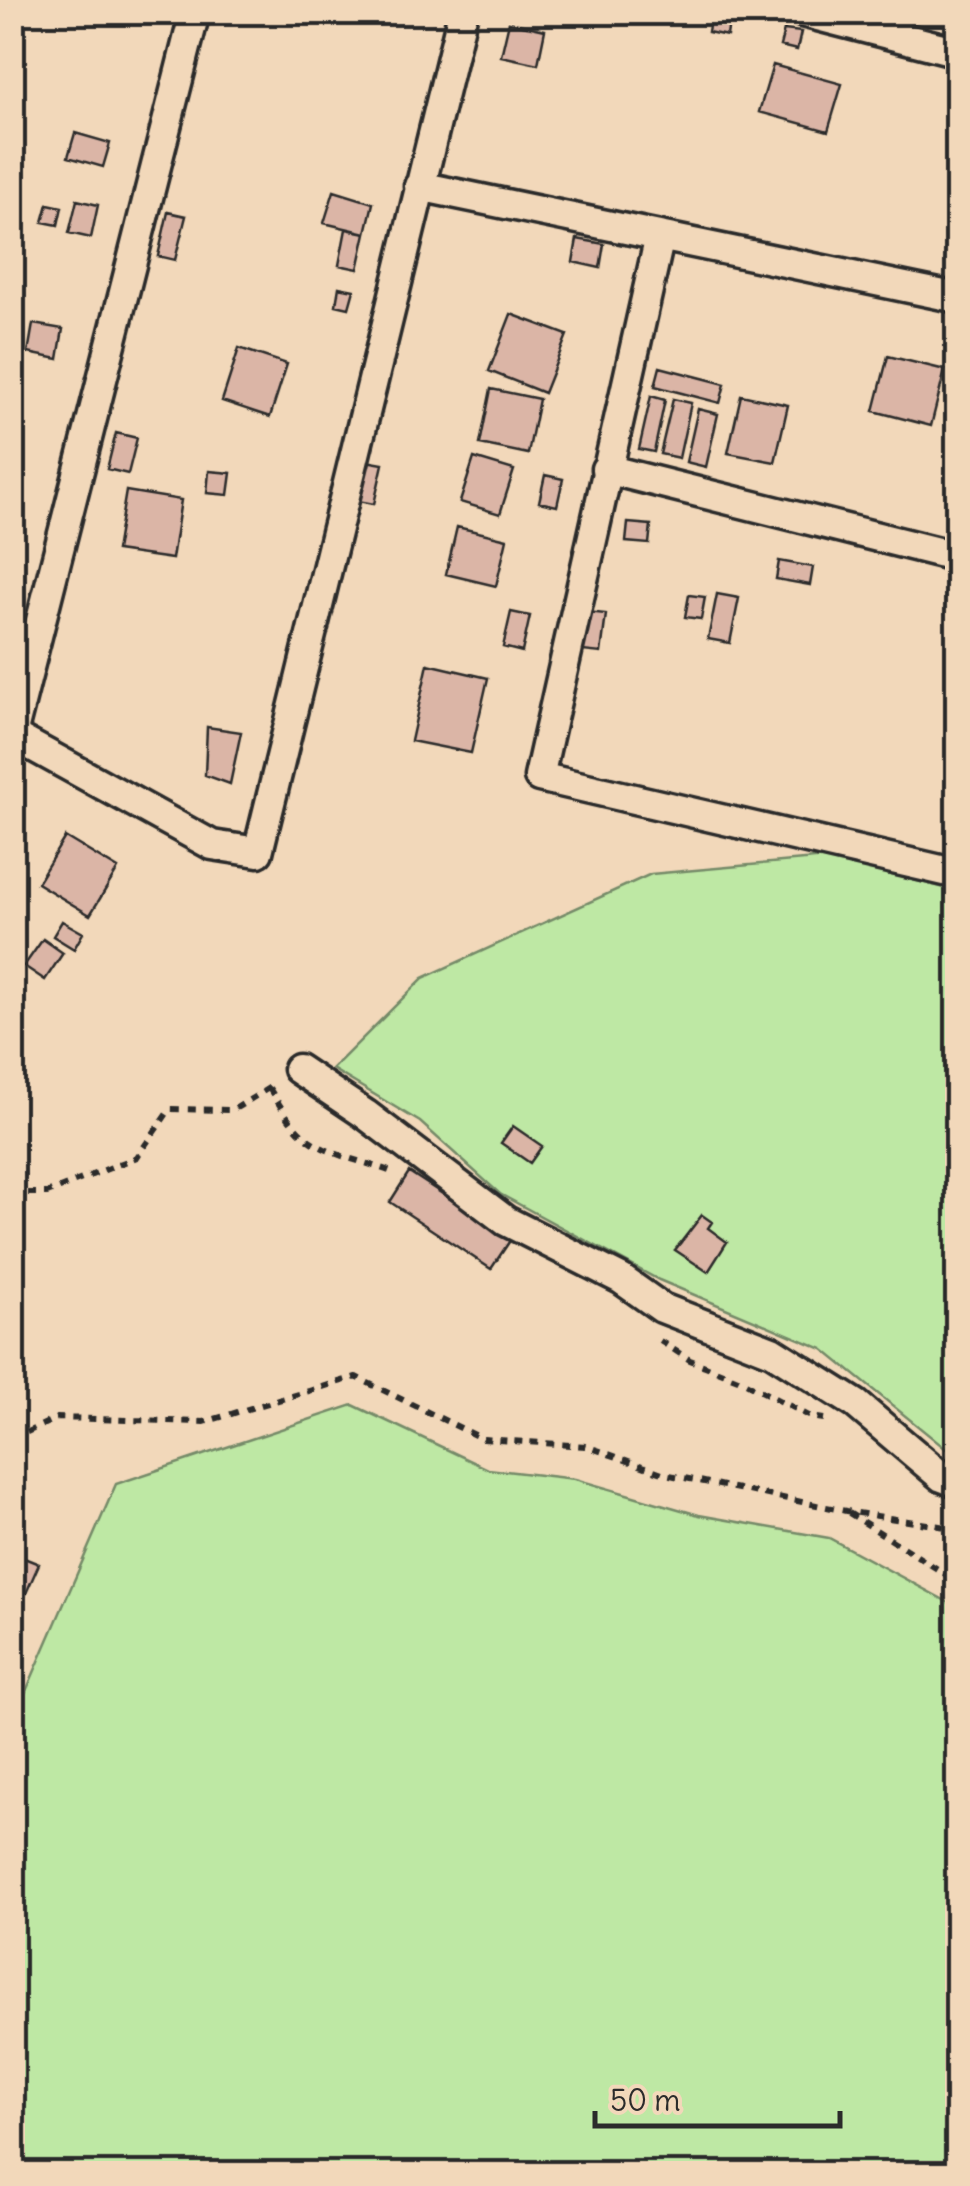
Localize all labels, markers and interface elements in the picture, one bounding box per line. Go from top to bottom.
scale bar [595,2066,840,2128]
text: 50 m [610,2081,680,2119]

